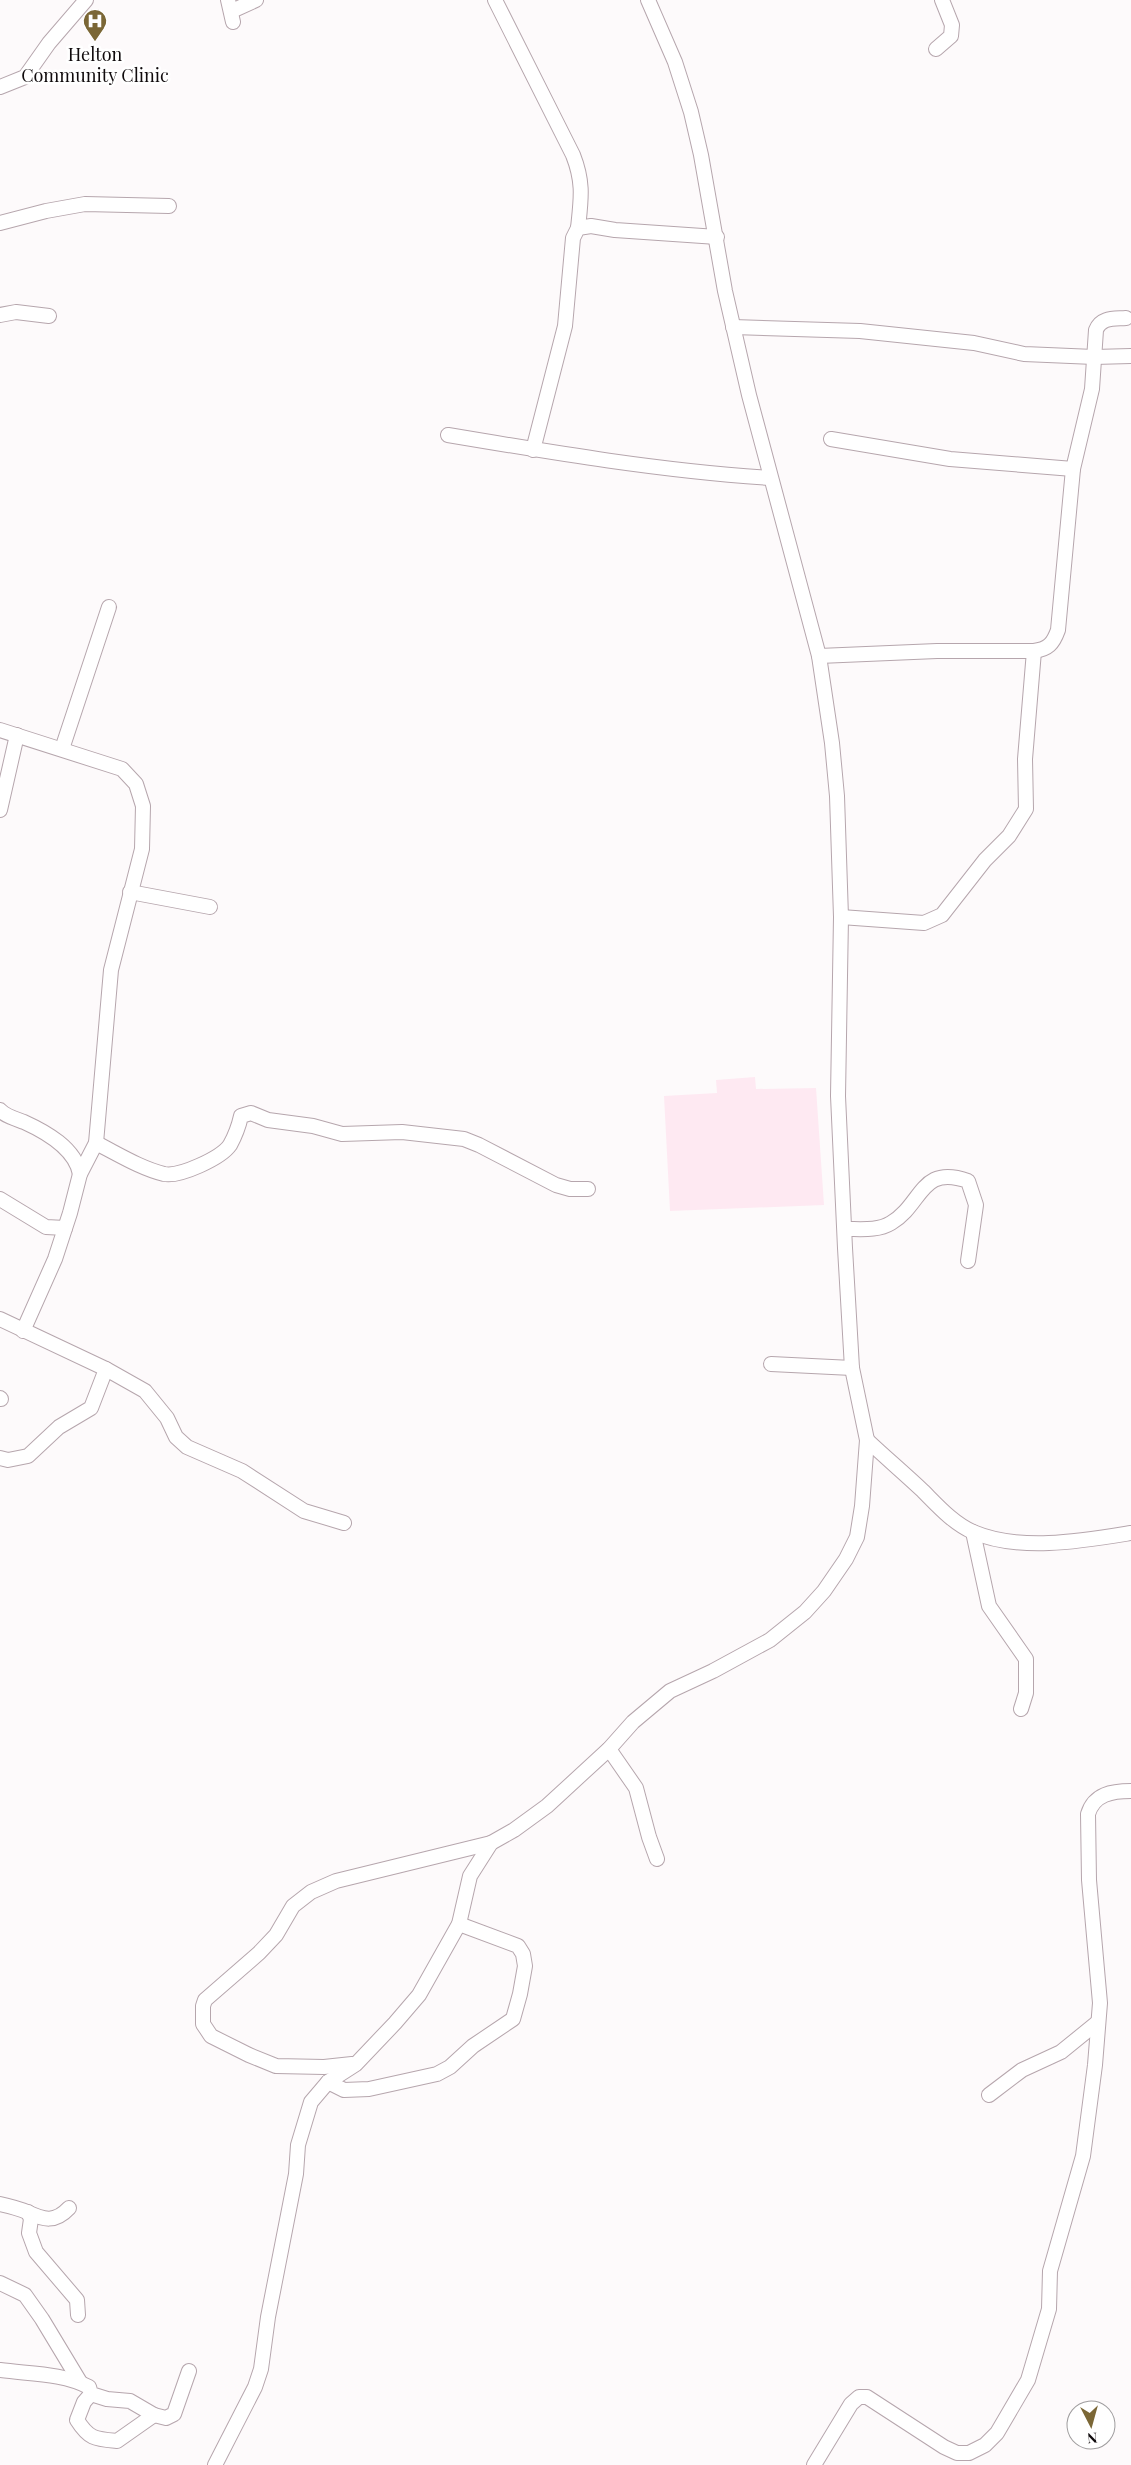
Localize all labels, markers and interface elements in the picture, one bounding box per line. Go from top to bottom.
hospital icon: Helton Community Clinic [82,8,108,42]
place label: Helton Community Clinic [21,42,169,87]
north arrow [1066,2400,1116,2450]
text: N [1086,2428,1098,2448]

